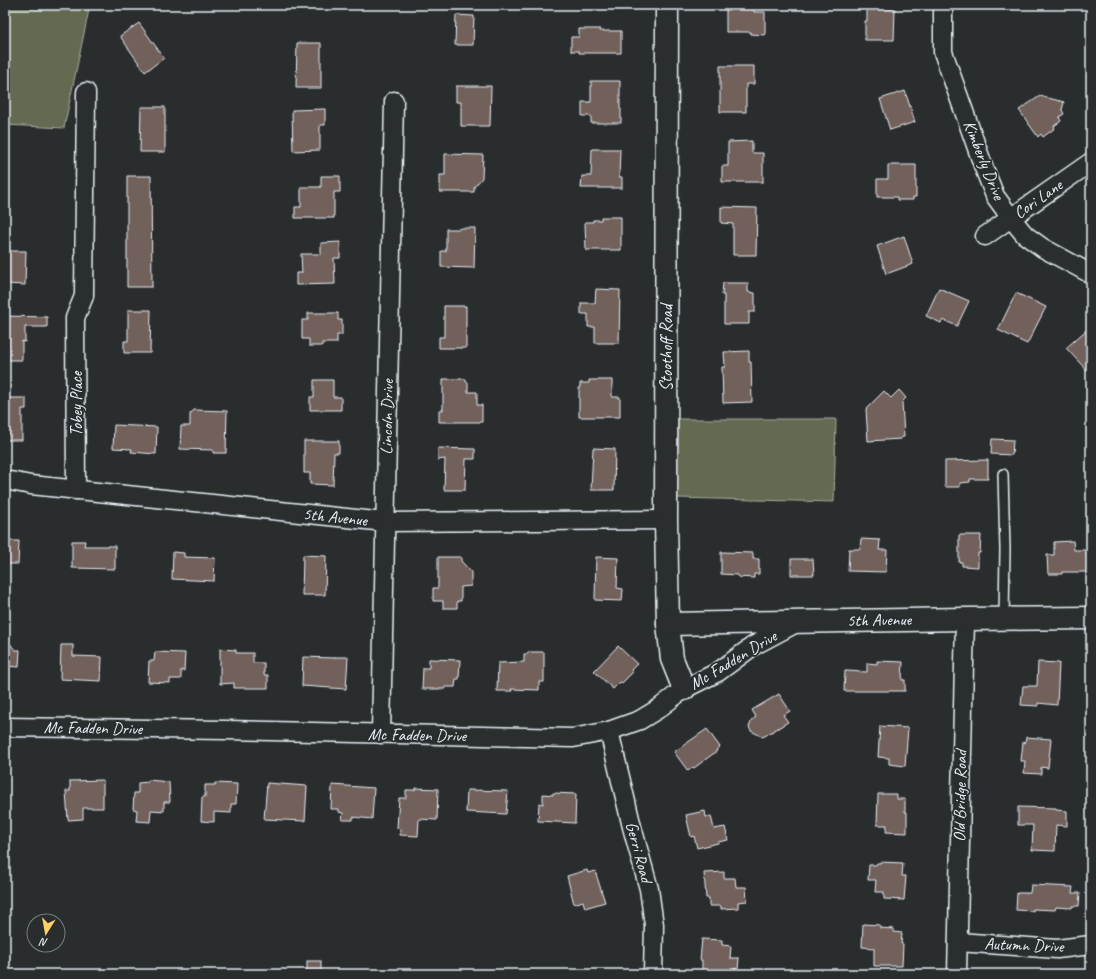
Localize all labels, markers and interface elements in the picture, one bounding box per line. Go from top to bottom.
street label: Kimberly Drive [959,117,1010,204]
street label: Cori Lane [1010,174,1068,223]
street label: Stoothoff Road [656,302,677,391]
street label: Tobey Place [66,370,87,436]
street label: Lincoln Drive [376,378,398,455]
street label: 5th Avenue [302,503,370,531]
street label: 5th Avenue [847,609,913,631]
street label: Mc Fadden Drive [685,625,782,694]
street label: Mc Fadden Drive [44,717,144,739]
street label: Mc Fadden Drive [368,724,468,746]
street label: Old Bridge Road [949,748,971,842]
street label: Gerri Road [621,819,658,887]
north arrow [26,913,66,953]
street label: Autumn Drive [984,933,1065,957]
text: N [37,935,49,950]

